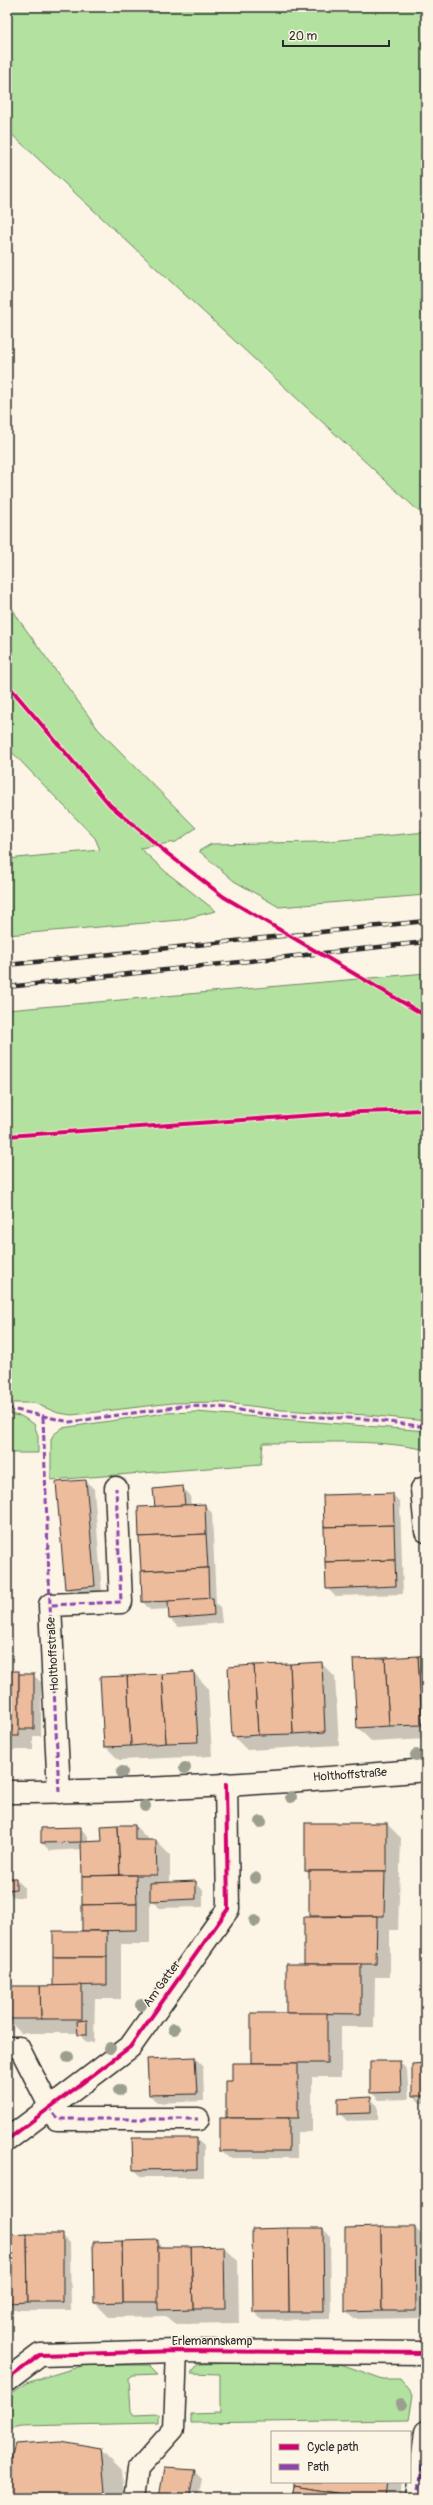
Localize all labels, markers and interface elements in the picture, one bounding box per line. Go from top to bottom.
scale bar [283,22,389,48]
text: 20 m [289,29,318,44]
street label: Holthoffstraße [44,1616,62,1691]
street label: Holthoffstraße [312,1765,388,1785]
street label: Am Gatter [140,1957,184,2010]
street label: Erlemannskamp [172,2334,253,2349]
legend [271,2431,411,2483]
text: Cycle path [307,2440,359,2455]
text: Path [307,2460,329,2475]

